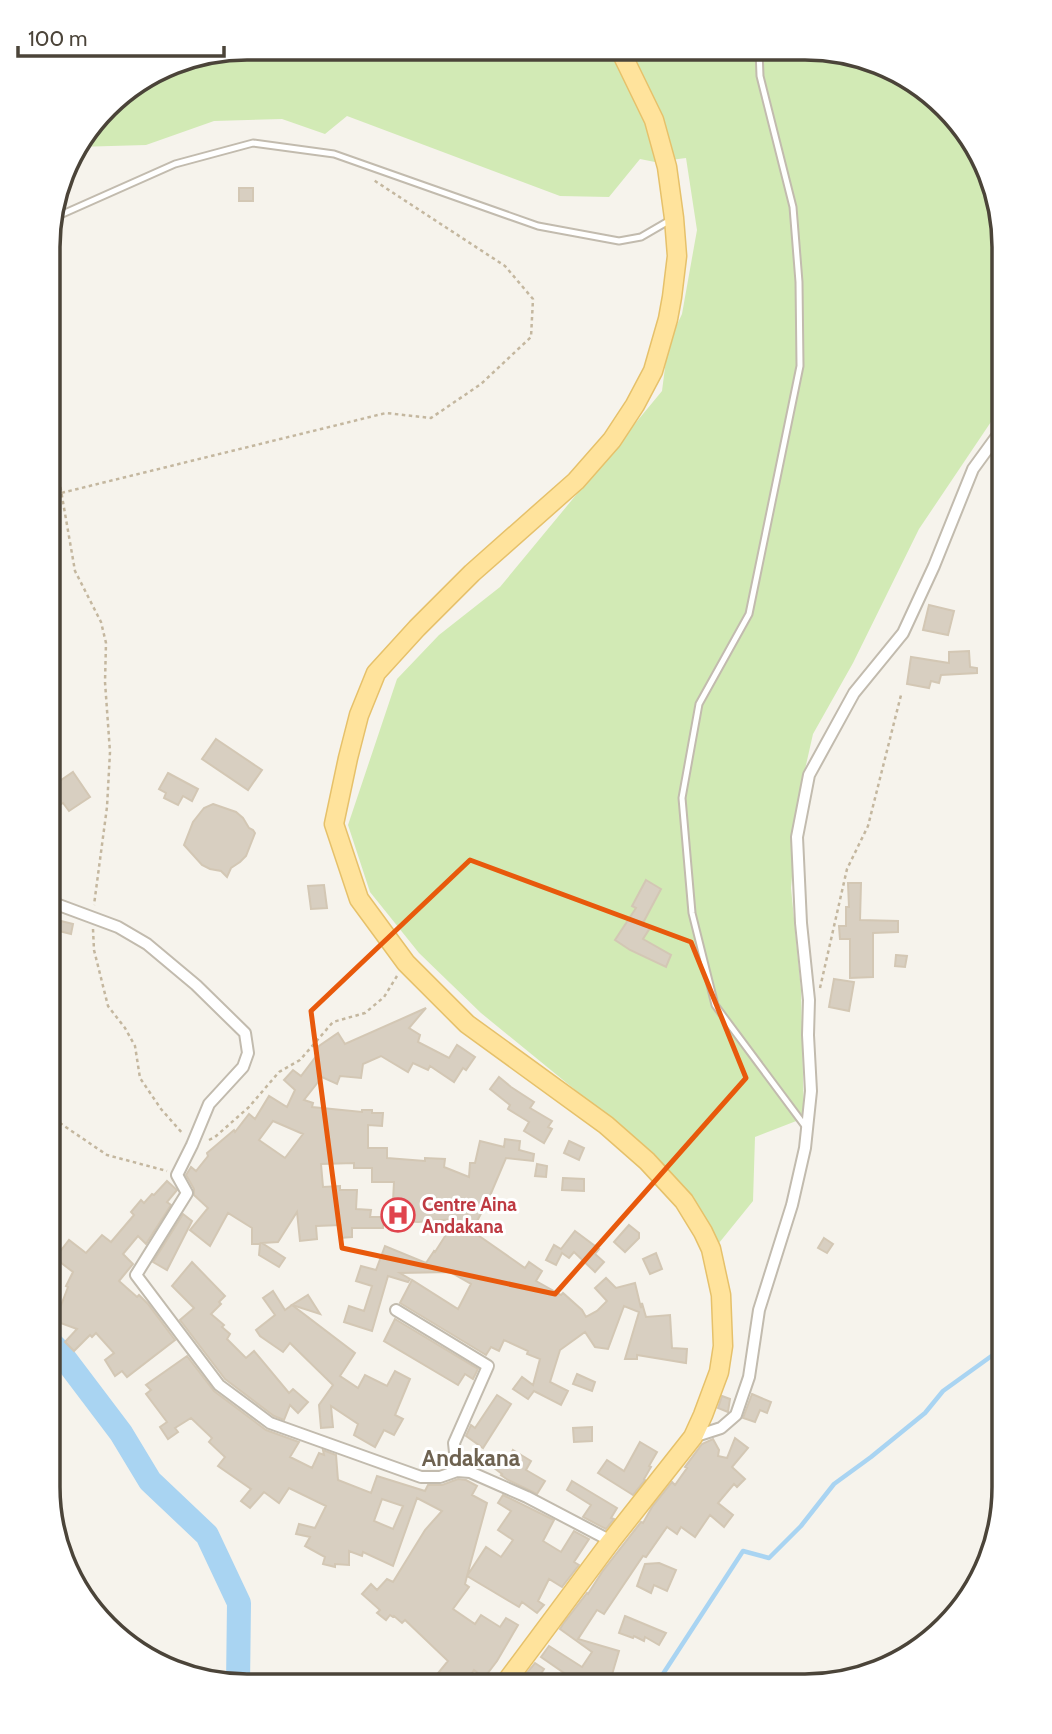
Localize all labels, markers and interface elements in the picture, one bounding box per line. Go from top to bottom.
scale bar [18,14,224,58]
text: 100 m [28,26,87,51]
place label: Centre Aina Andakana [422,1193,517,1238]
hospital icon: Centre Aina Andakana [379,1196,417,1234]
district label: Andakana [422,1444,521,1472]

